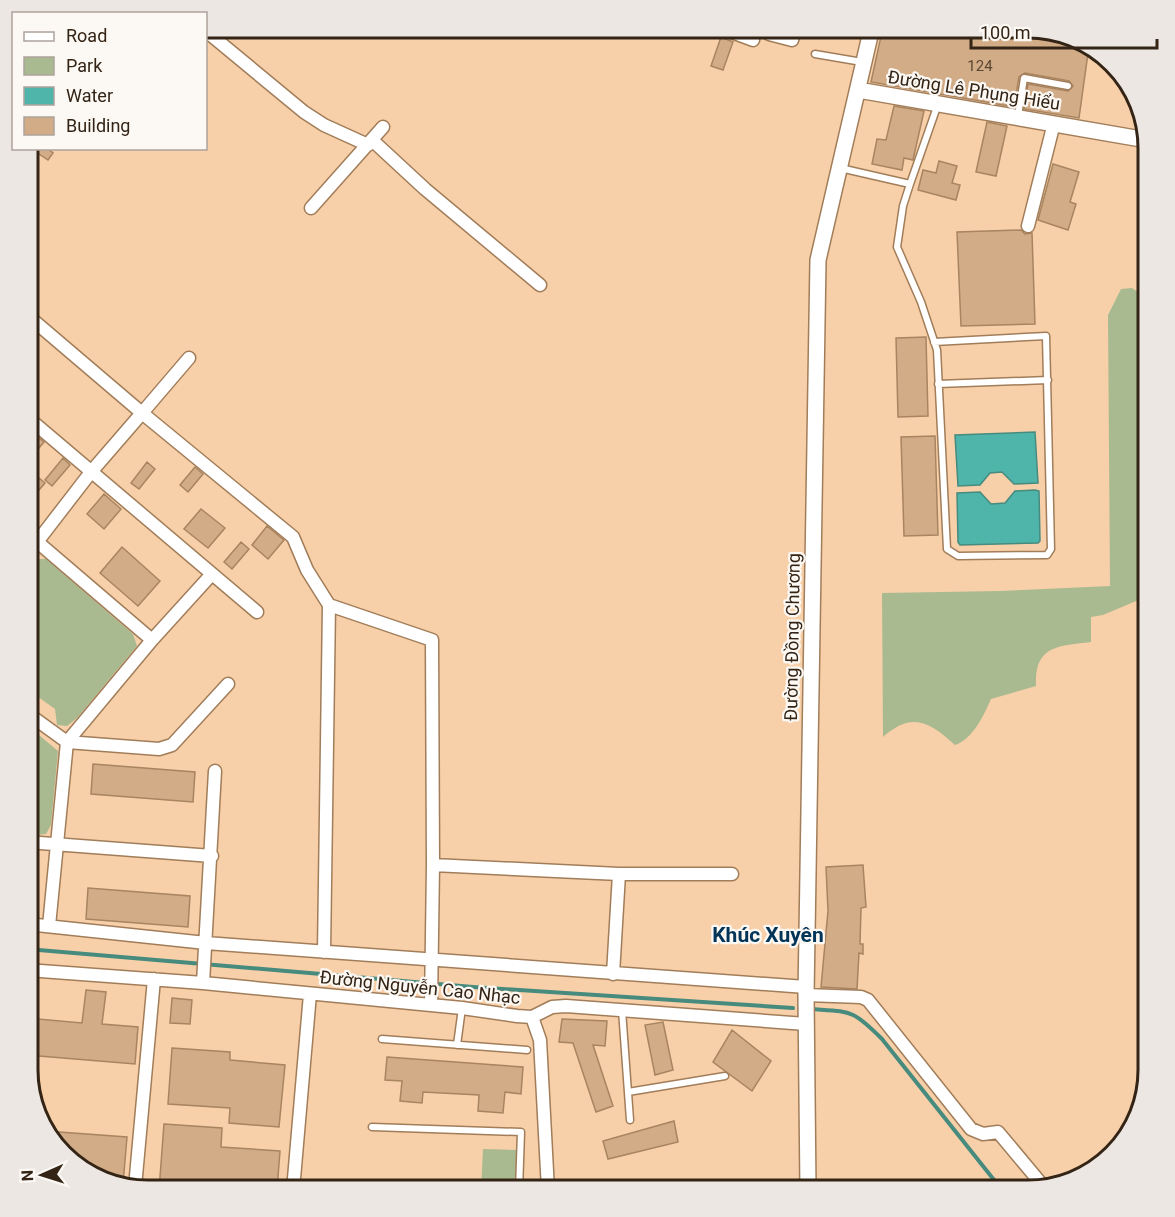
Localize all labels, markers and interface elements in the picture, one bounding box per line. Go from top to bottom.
legend [12,12,207,150]
scale bar [971,12,1157,50]
text: 100 m [980,22,1031,43]
text: Road [66,25,107,46]
text: Park [66,55,103,76]
house number: 124 [967,57,993,75]
street label: Đường Lê Phụng Hiểu [886,66,1062,114]
text: Water [66,85,113,106]
text: Building [66,115,130,136]
street label: Đường Đồng Chương [780,553,804,721]
district label: Khúc Xuyên [712,923,824,947]
street label: Đường Nguyễn Cao Nhạc [319,966,521,1008]
north arrow [12,1145,72,1205]
text: N [18,1170,37,1182]

